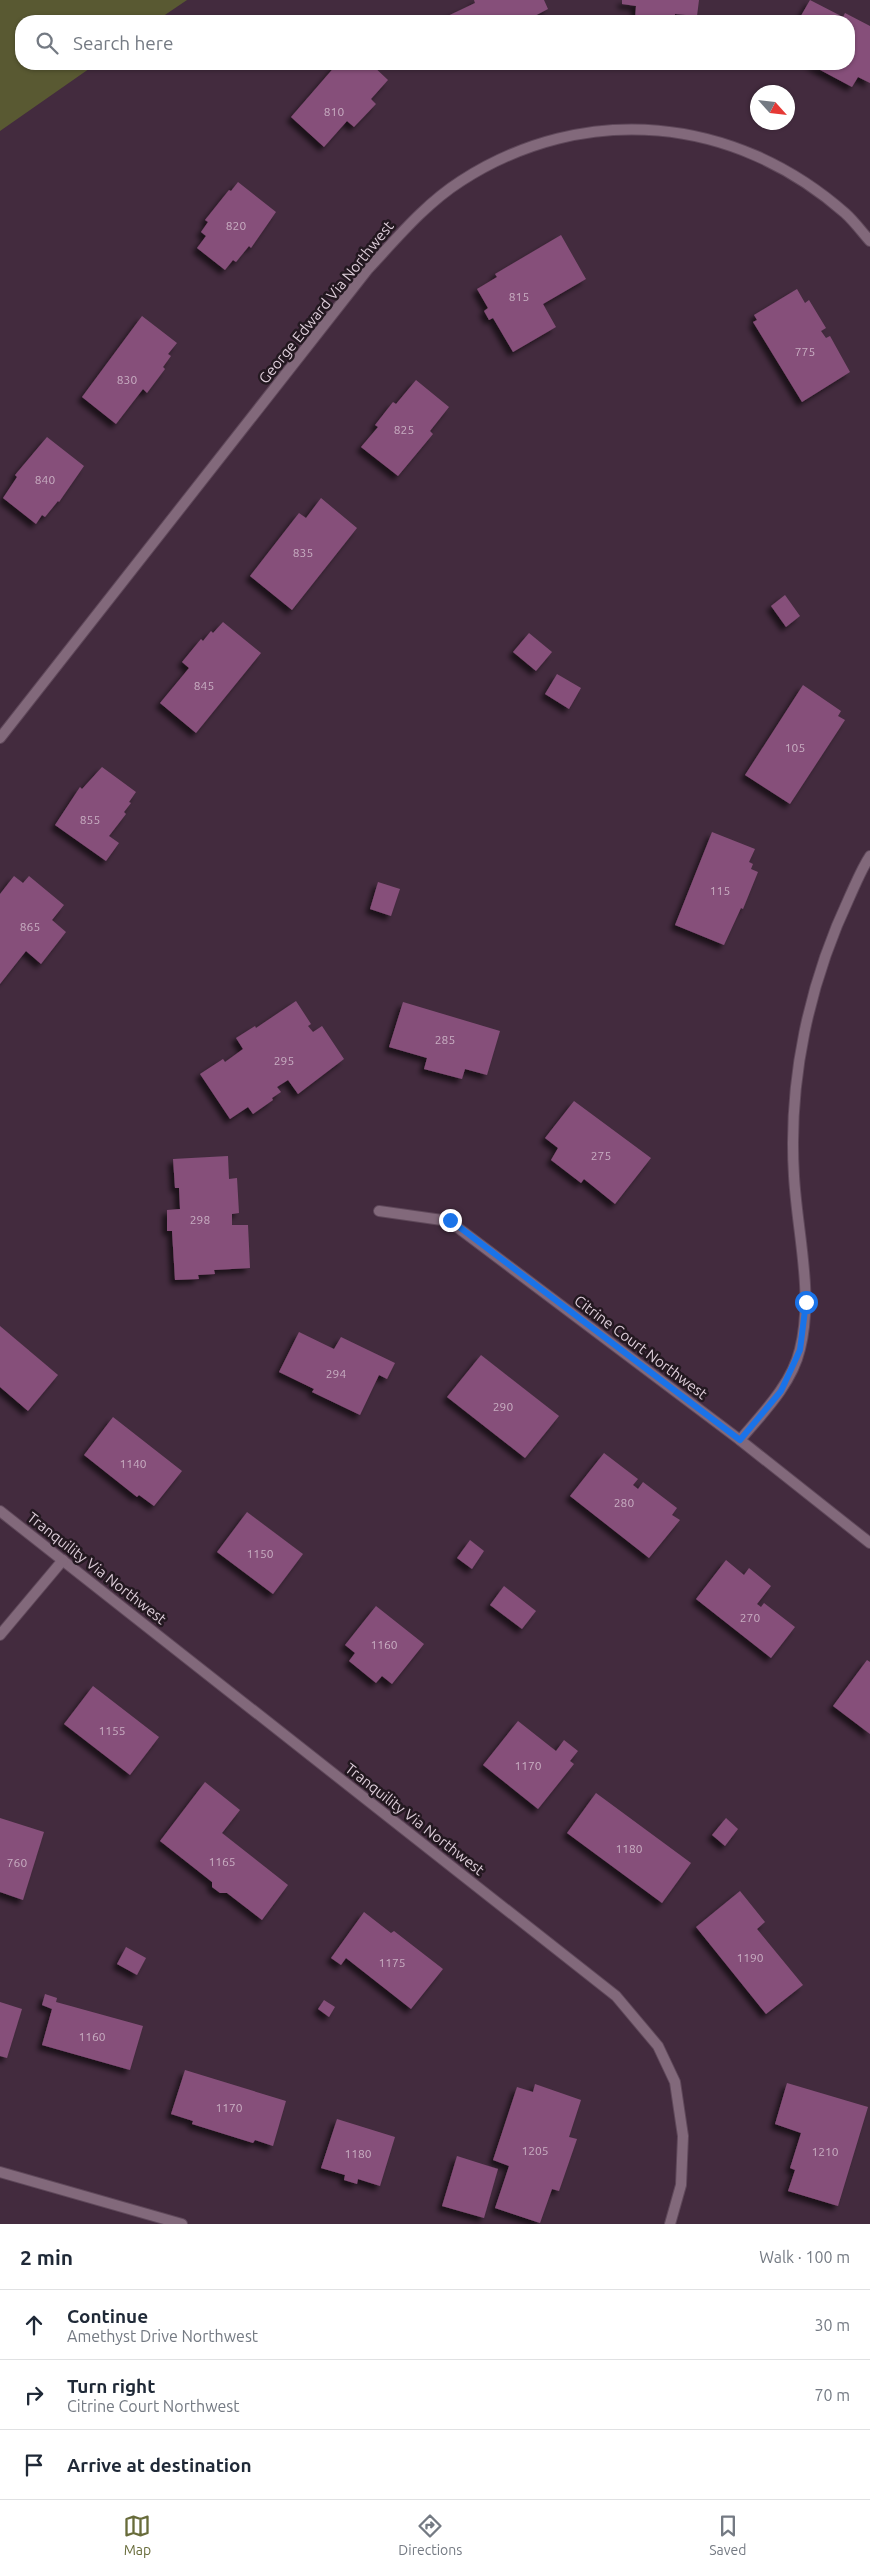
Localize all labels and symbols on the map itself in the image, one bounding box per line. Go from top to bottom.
north arrow [750,85,795,130]
house number: 810 [324,105,344,118]
street label: George Edward Via Northwest [255,217,397,387]
house number: 820 [226,219,246,232]
house number: 815 [509,290,529,303]
house number: 775 [795,345,815,358]
house number: 830 [117,373,137,386]
house number: 825 [394,423,414,436]
house number: 840 [35,473,55,486]
house number: 835 [293,546,313,559]
house number: 845 [194,679,214,692]
house number: 105 [785,741,805,754]
house number: 855 [80,813,100,826]
house number: 115 [710,884,730,897]
house number: 865 [20,920,40,933]
house number: 285 [435,1033,455,1046]
house number: 295 [274,1054,294,1067]
house number: 275 [591,1149,611,1162]
route end [439,1209,462,1232]
house number: 298 [190,1213,210,1226]
route start [795,1291,818,1314]
street label: Citrine Court Northwest [571,1292,711,1403]
house number: 294 [326,1367,346,1380]
house number: 290 [493,1400,513,1413]
house number: 1140 [119,1457,147,1470]
house number: 280 [614,1496,634,1509]
street label: Tranquility Via Northwest [24,1508,170,1628]
house number: 1150 [246,1547,274,1560]
house number: 270 [740,1611,760,1624]
house number: 1160 [370,1638,398,1651]
house number: 1155 [98,1724,126,1737]
street label: Tranquility Via Northwest [342,1759,488,1879]
house number: 1170 [514,1759,542,1772]
house number: 1180 [615,1842,643,1855]
house number: 1165 [208,1855,236,1868]
house number: 760 [7,1856,27,1869]
house number: 1190 [736,1951,764,1964]
house number: 1175 [378,1956,406,1969]
house number: 1160 [78,2030,106,2043]
house number: 1170 [215,2101,243,2114]
house number: 1205 [521,2144,549,2157]
house number: 1210 [811,2145,839,2158]
house number: 1180 [344,2147,372,2160]

